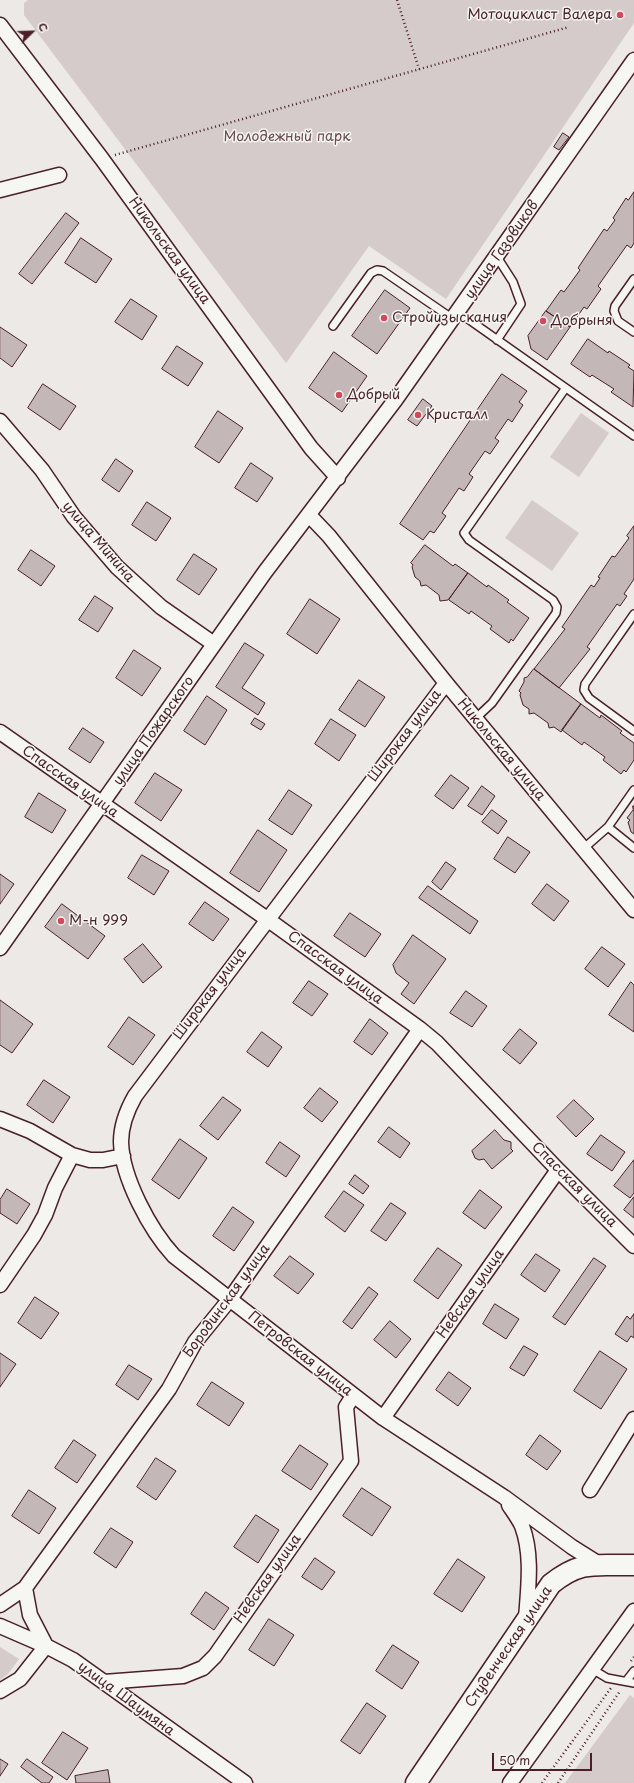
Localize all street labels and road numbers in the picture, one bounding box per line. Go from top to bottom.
street label: Никольская улица [125,194,213,308]
street label: улица Газовиков [462,197,542,303]
street label: улица Минина [58,498,138,586]
street label: улица Пожарского [110,673,198,789]
street label: Широкая улица [365,687,445,785]
street label: Никольская улица [453,696,549,804]
street label: Спасская улица [19,743,121,821]
street label: Спасская улица [284,928,386,1008]
street label: Широкая улица [170,945,250,1043]
street label: Спасская улица [528,1139,620,1231]
street label: Бородинская улица [180,1241,274,1361]
street label: Невская улица [434,1246,508,1342]
street label: Петровская улица [245,1308,355,1400]
street label: Невская улица [231,1531,305,1627]
street label: Студенческая улица [462,1583,556,1711]
street label: улица Шаумяна [74,1658,178,1740]

